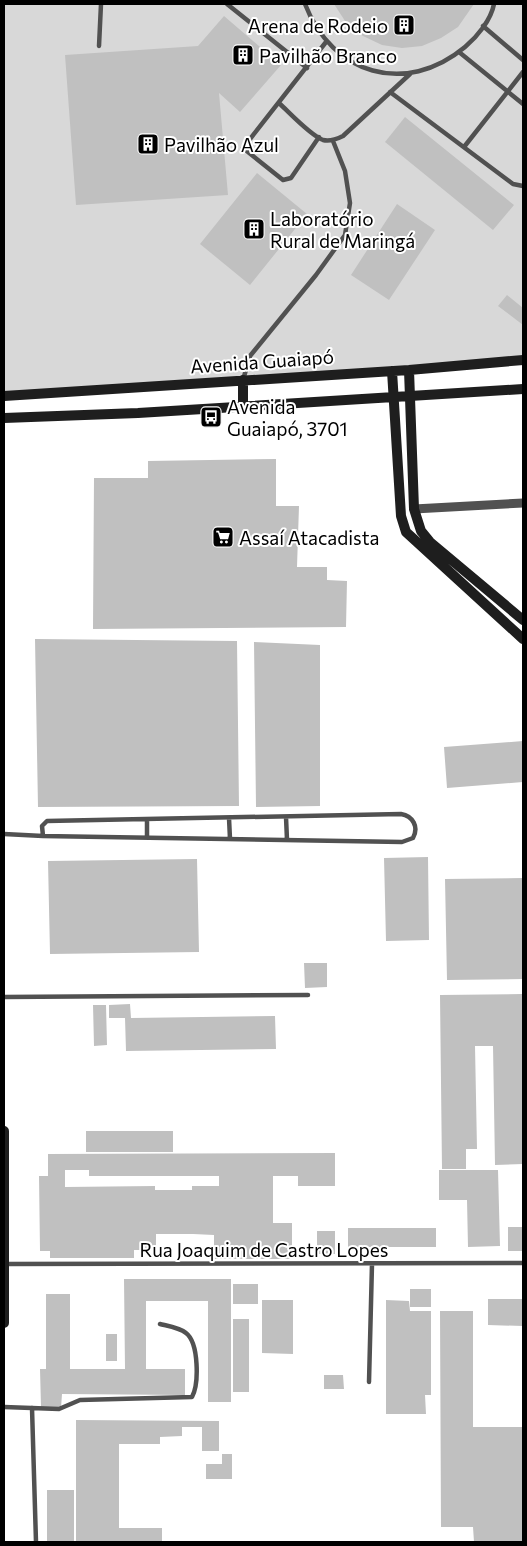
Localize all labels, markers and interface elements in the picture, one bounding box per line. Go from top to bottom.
building icon: Arena de Rodeio [392,13,416,37]
place label: Arena de Rodeio [248,14,388,37]
building icon: Pavilhão Branco [231,43,255,67]
place label: Pavilhão Branco [259,44,397,67]
building icon: Pavilhão Azul [136,132,160,156]
place label: Pavilhão Azul [164,133,279,156]
place label: Laboratório Rural de Maringá [270,207,415,252]
building icon: Laboratório Rural de Maringá [242,217,266,241]
street label: Avenida Guaiapó [189,345,335,377]
place label: Avenida Guaiapó, 3701 [227,395,348,440]
bus stop icon: Avenida Guaiapó, 3701 [199,405,223,429]
supermarket icon: Assaí Atacadista [211,525,235,549]
place label: Assaí Atacadista [239,526,379,549]
street label: Rua Joaquim de Castro Lopes [140,1238,388,1261]

